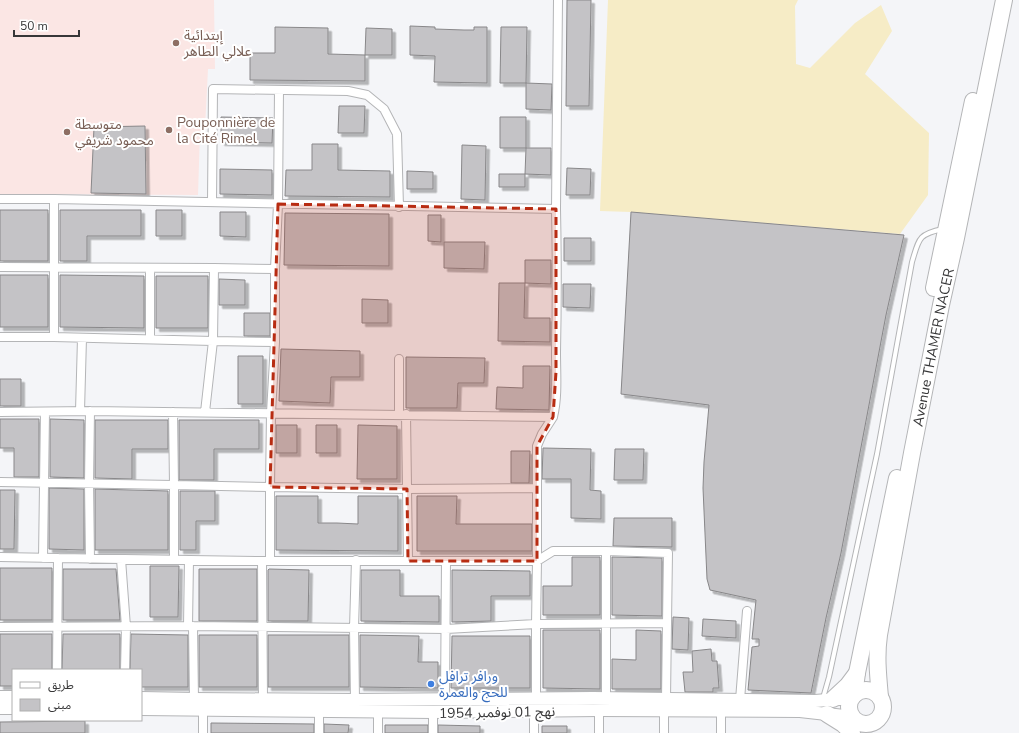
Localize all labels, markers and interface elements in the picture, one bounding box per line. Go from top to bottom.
scale bar [14,12,79,38]
text: 50 m [20,18,48,34]
place label: إبتدائية علالي الطاهر [183,26,252,62]
marker: إبتدائية علالي الطاهر [171,38,181,48]
place label: Pouponnière de la Cité Rimel [177,113,275,148]
place label: متوسطة محمود شريفي [75,115,154,151]
marker: Pouponnière de la Cité Rimel [164,125,174,135]
marker: متوسطة محمود شريفي [62,127,72,137]
street label: Avenue THAMER NACER [908,266,959,428]
place label: ورافر ترافل للحج والعمرة [439,667,508,703]
legend [12,669,142,721]
text: طريق [48,677,74,693]
marker: ورافر ترافل للحج والعمرة [426,679,436,689]
text: مبنى [48,697,71,713]
street label: نهج 01 نوفمبر 1954 [439,702,556,724]

